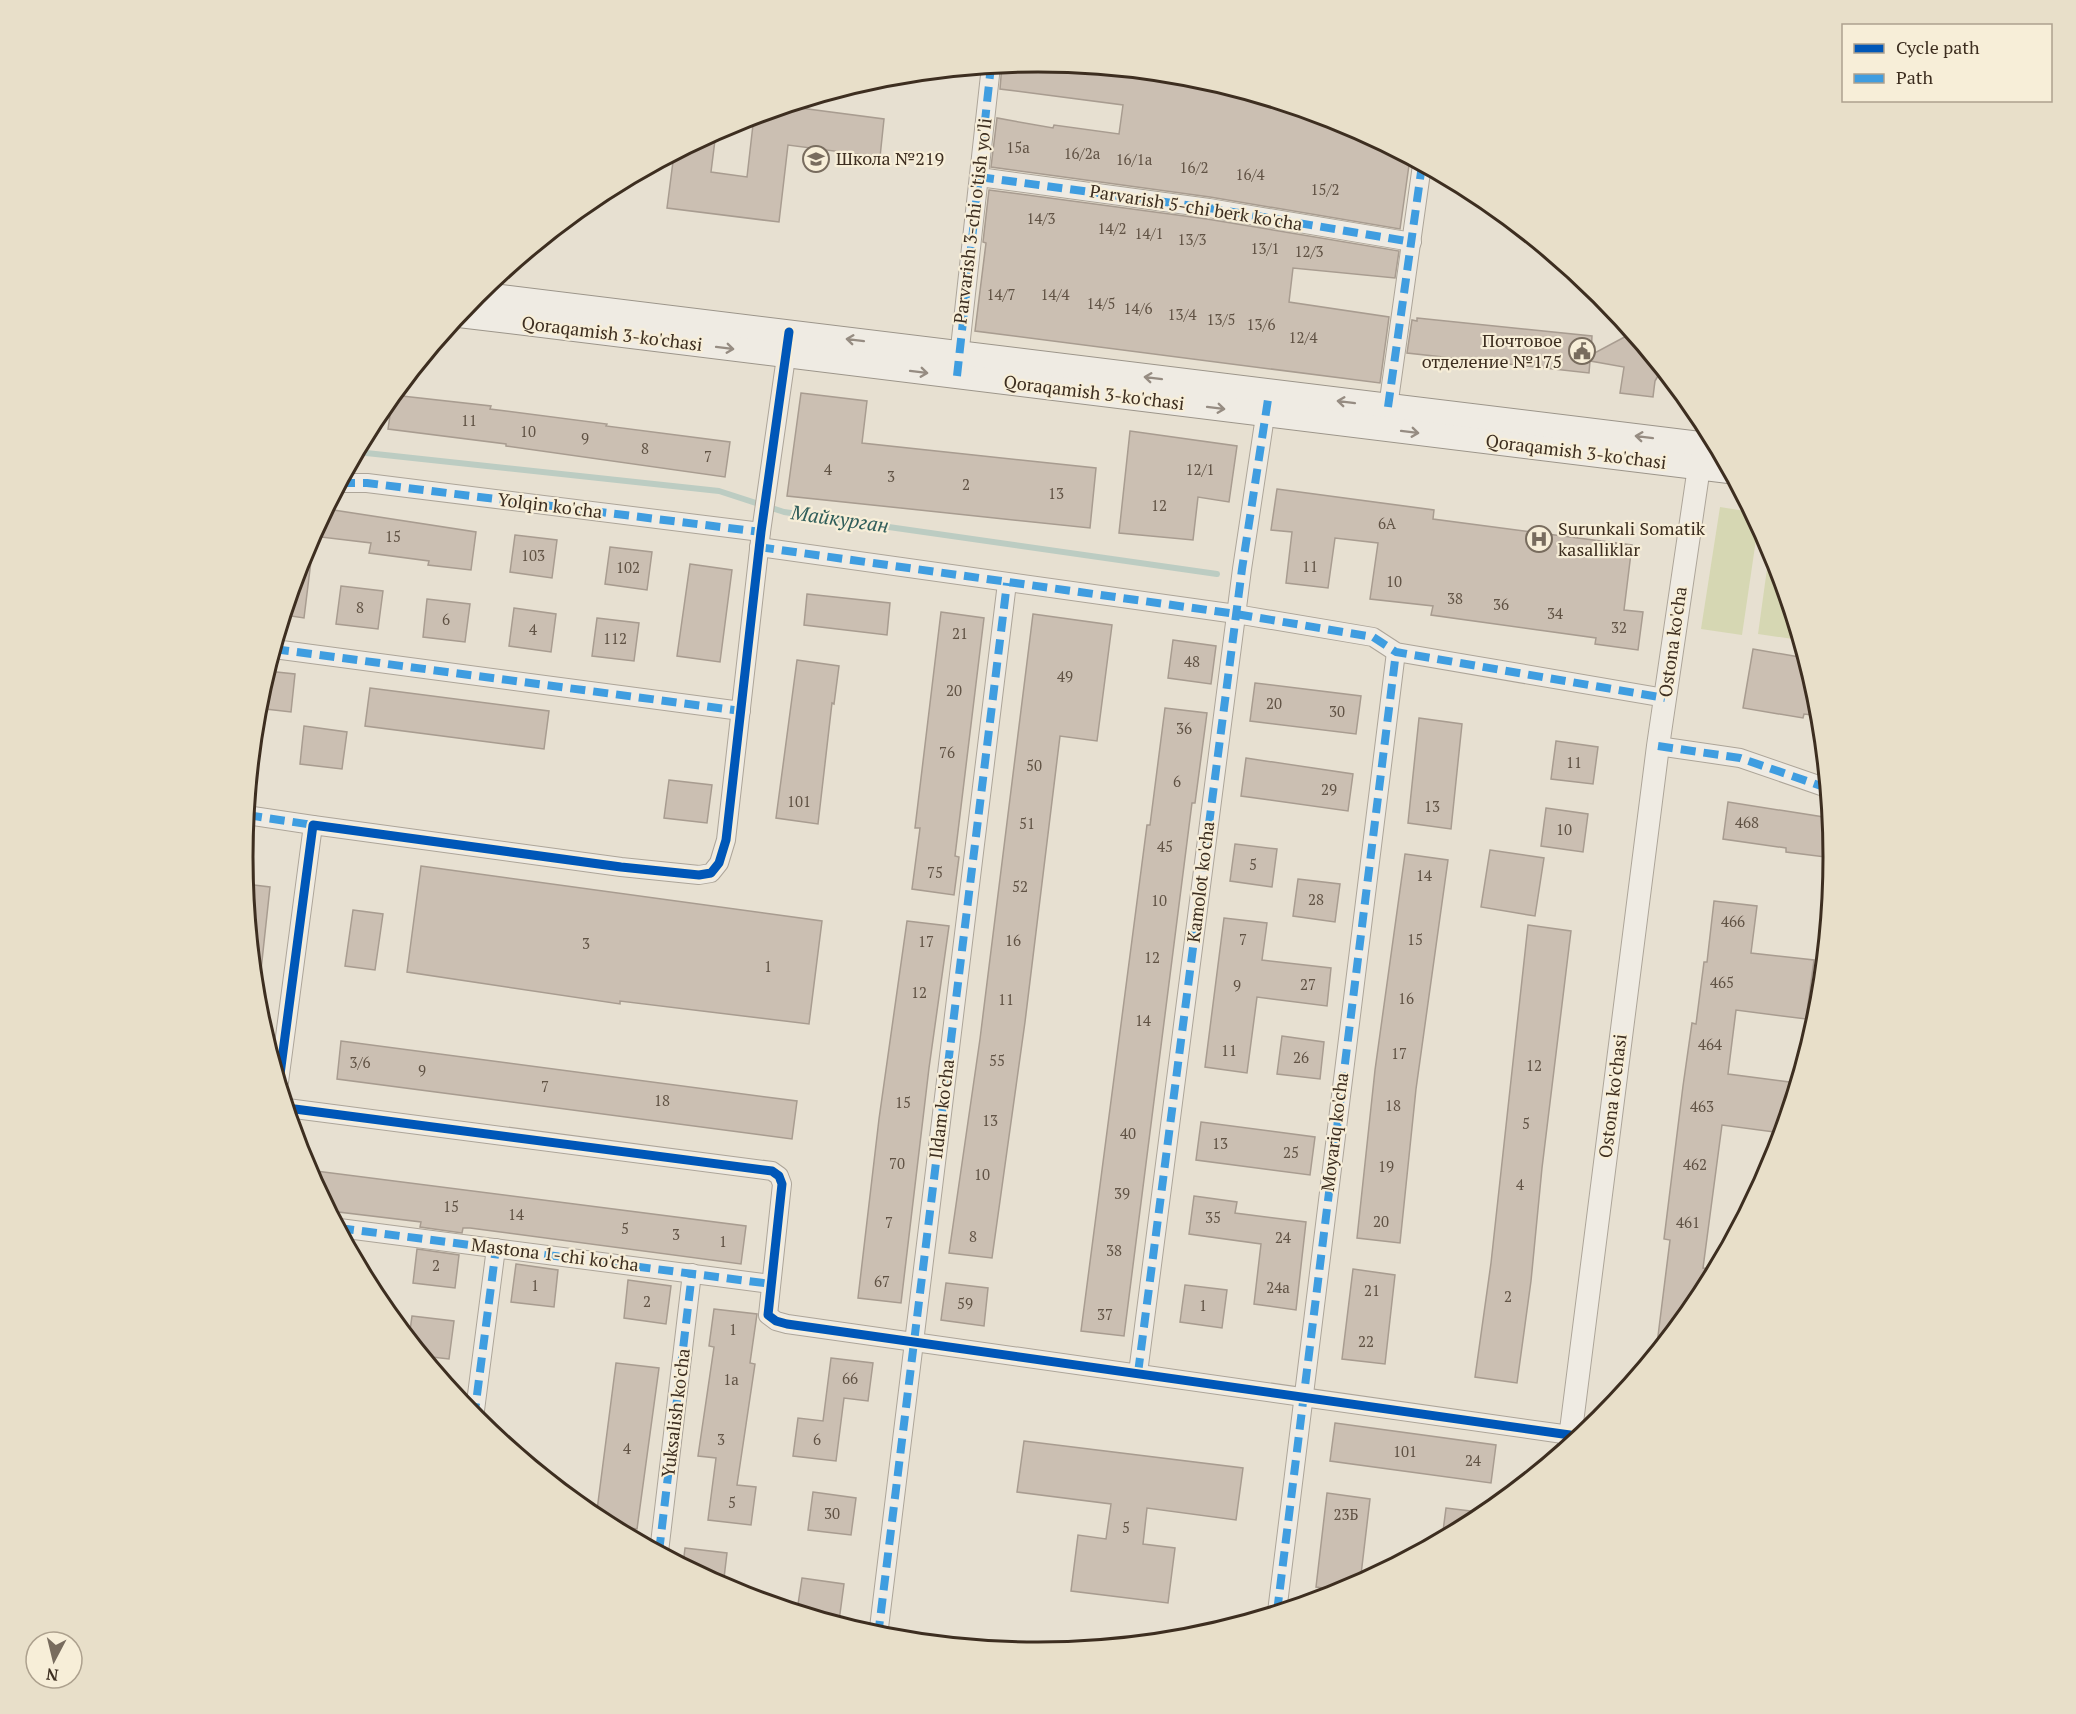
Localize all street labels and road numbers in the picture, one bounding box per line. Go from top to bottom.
street label: Parvarish 3-chi o'tish yo'li [947,117,997,325]
street label: Parvarish 5-chi berk ko'cha [1088,178,1304,236]
street label: Qoraqamish 3-ko'chasi [520,310,704,356]
street label: Qoraqamish 3-ko'chasi [1002,369,1186,415]
street label: Qoraqamish 3-ko'chasi [1484,428,1668,474]
street label: Yolqin ko'cha [496,487,604,523]
street label: Ostona ko'cha [1652,585,1692,699]
street label: Kamolot ko'cha [1181,820,1219,944]
street label: Ostona ko'chasi [1592,1033,1632,1159]
street label: Ildam ko'cha [923,1058,959,1160]
street label: Moyariq ko'cha [1315,1071,1353,1193]
street label: Mastona 1-chi ko'cha [470,1232,640,1276]
street label: Yuksalish ko'cha [655,1347,695,1479]

